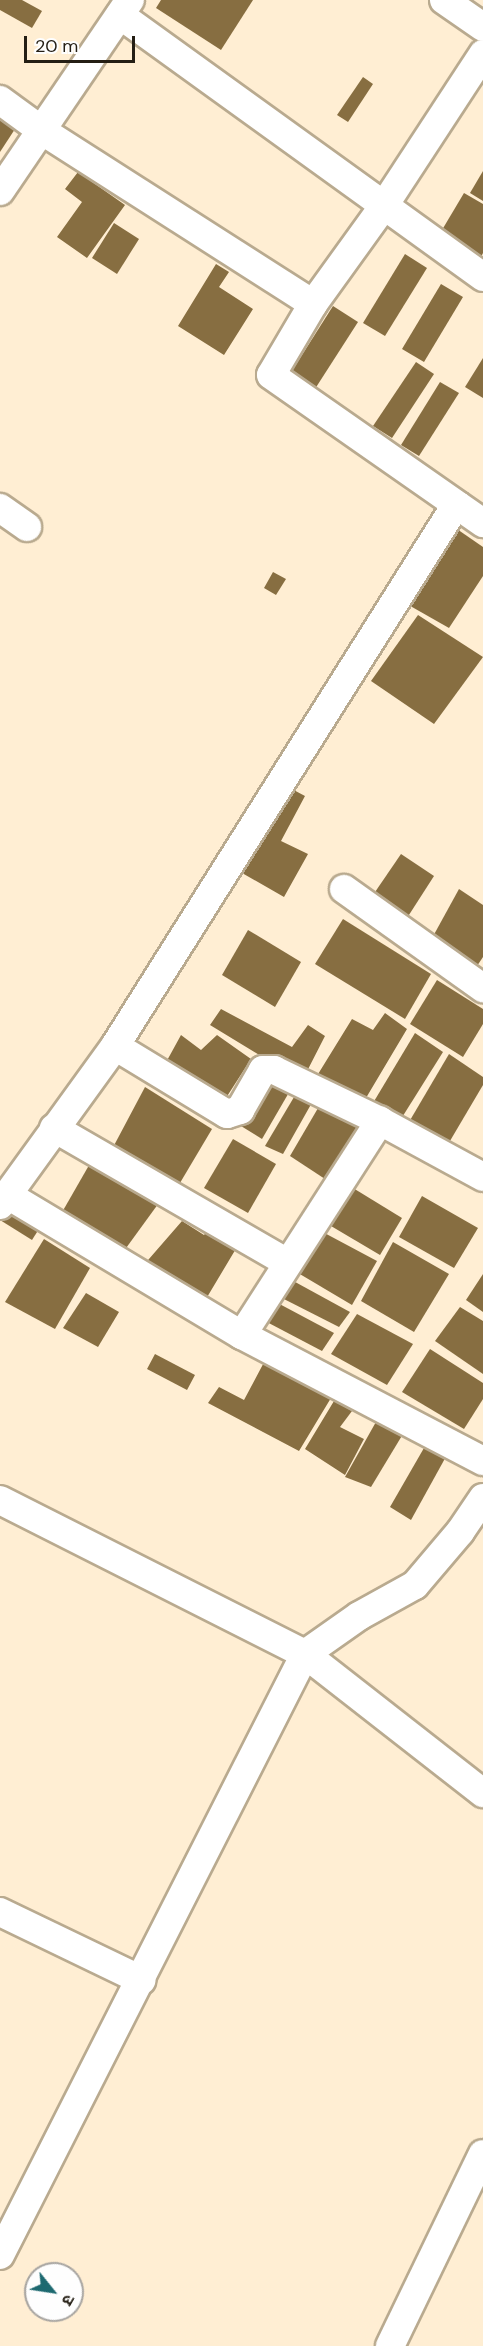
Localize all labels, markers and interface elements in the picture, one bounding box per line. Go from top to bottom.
scale bar [27,24,138,62]
text: 20 m [35,34,78,58]
north arrow [24,2262,84,2322]
text: उ [57,2291,80,2310]

